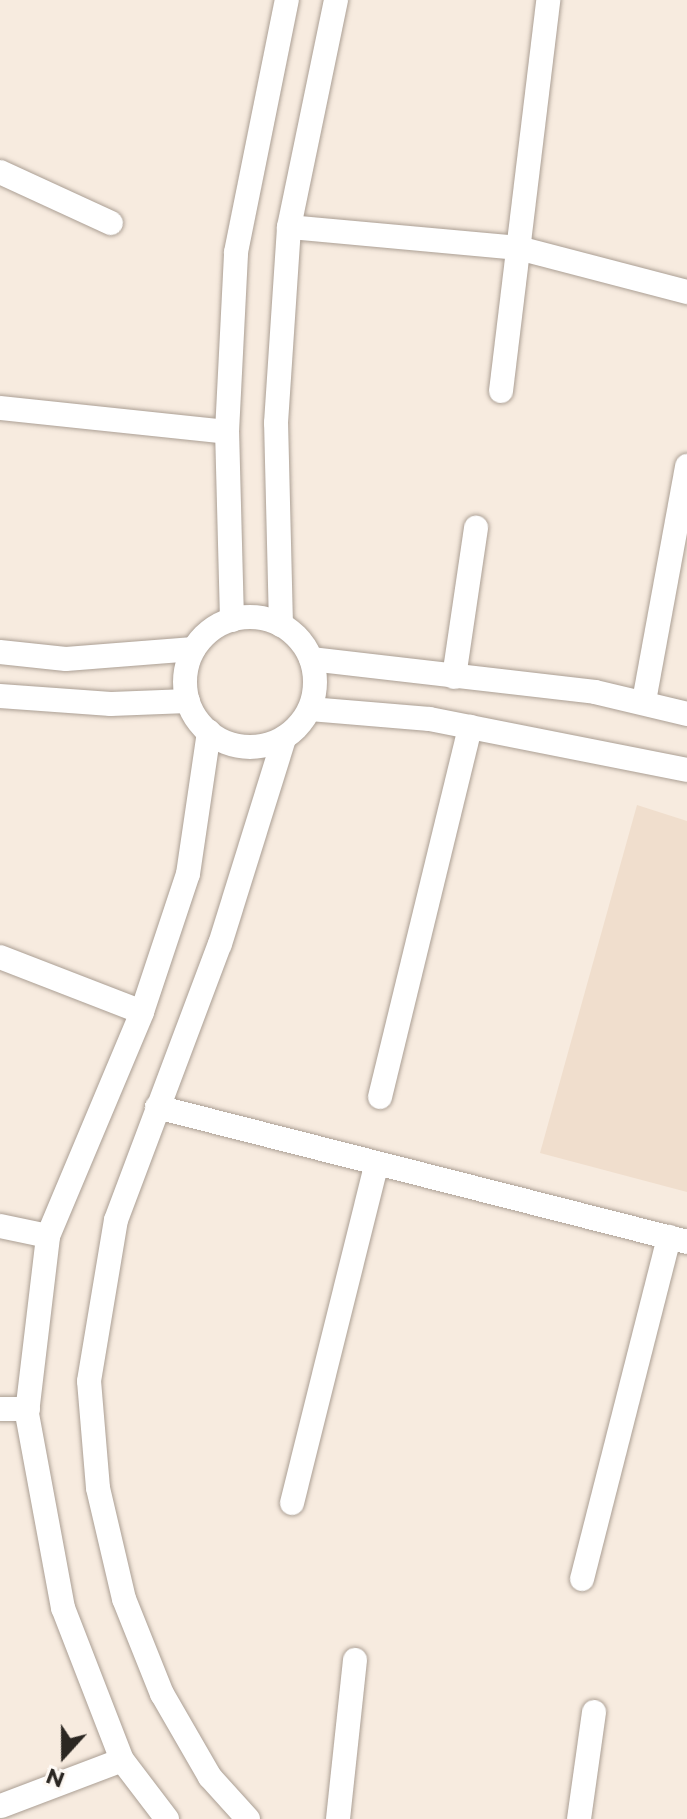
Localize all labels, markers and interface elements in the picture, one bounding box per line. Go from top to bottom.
north arrow [24,1715,104,1795]
text: N [42,1762,68,1794]

